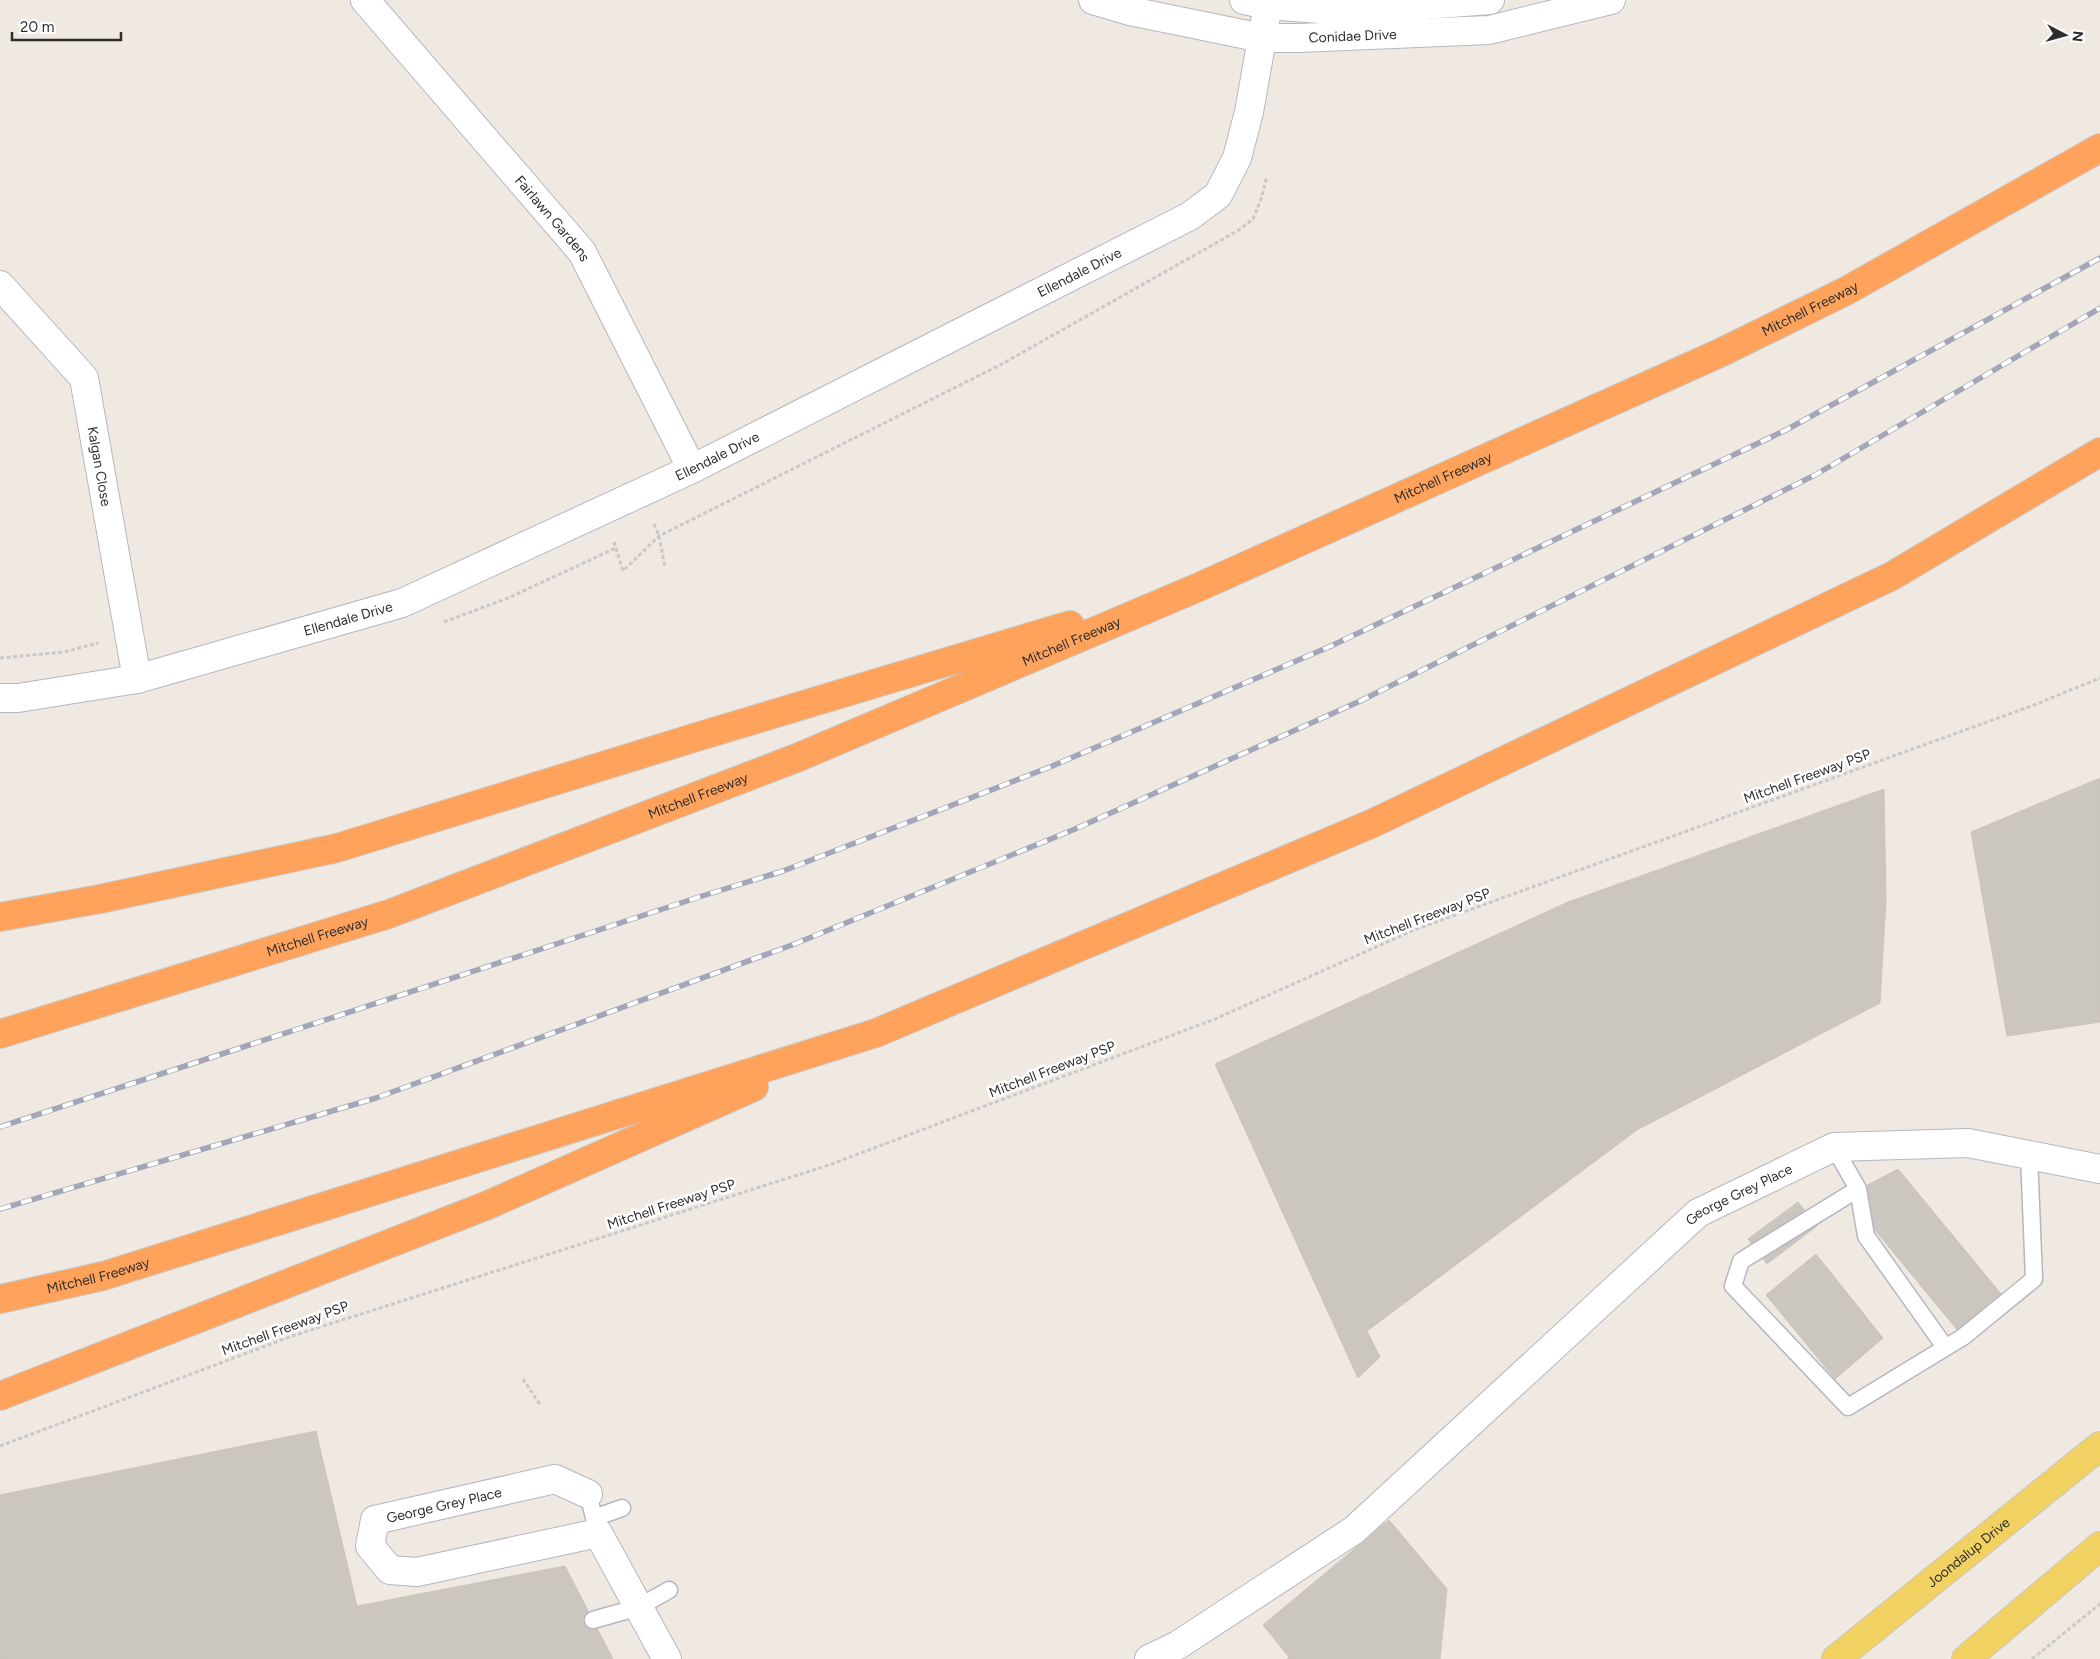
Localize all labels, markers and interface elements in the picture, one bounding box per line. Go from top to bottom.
scale bar [12,10,121,42]
north arrow [2040,10,2090,60]
text: 20 m [20,18,54,36]
street label: Conidae Drive [1308,26,1397,47]
text: N [2068,30,2086,43]
street label: Fairlawn Gardens [511,172,593,264]
street label: Ellendale Drive [1035,244,1125,301]
street label: Mitchell Freeway [1759,278,1862,340]
street label: Kalgan Close [84,425,114,508]
street label: Ellendale Drive [673,428,763,485]
street label: Mitchell Freeway [1391,448,1495,507]
street label: Ellendale Drive [302,598,395,640]
street label: Mitchell Freeway [1020,613,1124,670]
street label: Mitchell Freeway PSP [1741,746,1873,807]
street label: Mitchell Freeway [646,769,751,823]
street label: Mitchell Freeway PSP [1362,885,1493,948]
street label: Mitchell Freeway [264,913,371,960]
street label: Mitchell Freeway PSP [987,1038,1118,1101]
street label: George Grey Place [1682,1160,1795,1229]
street label: Mitchell Freeway PSP [605,1176,737,1233]
street label: Mitchell Freeway [45,1254,152,1297]
street label: Mitchell Freeway PSP [219,1298,351,1359]
street label: George Grey Place [385,1484,504,1527]
street label: Joondalup Drive [1924,1514,2014,1591]

